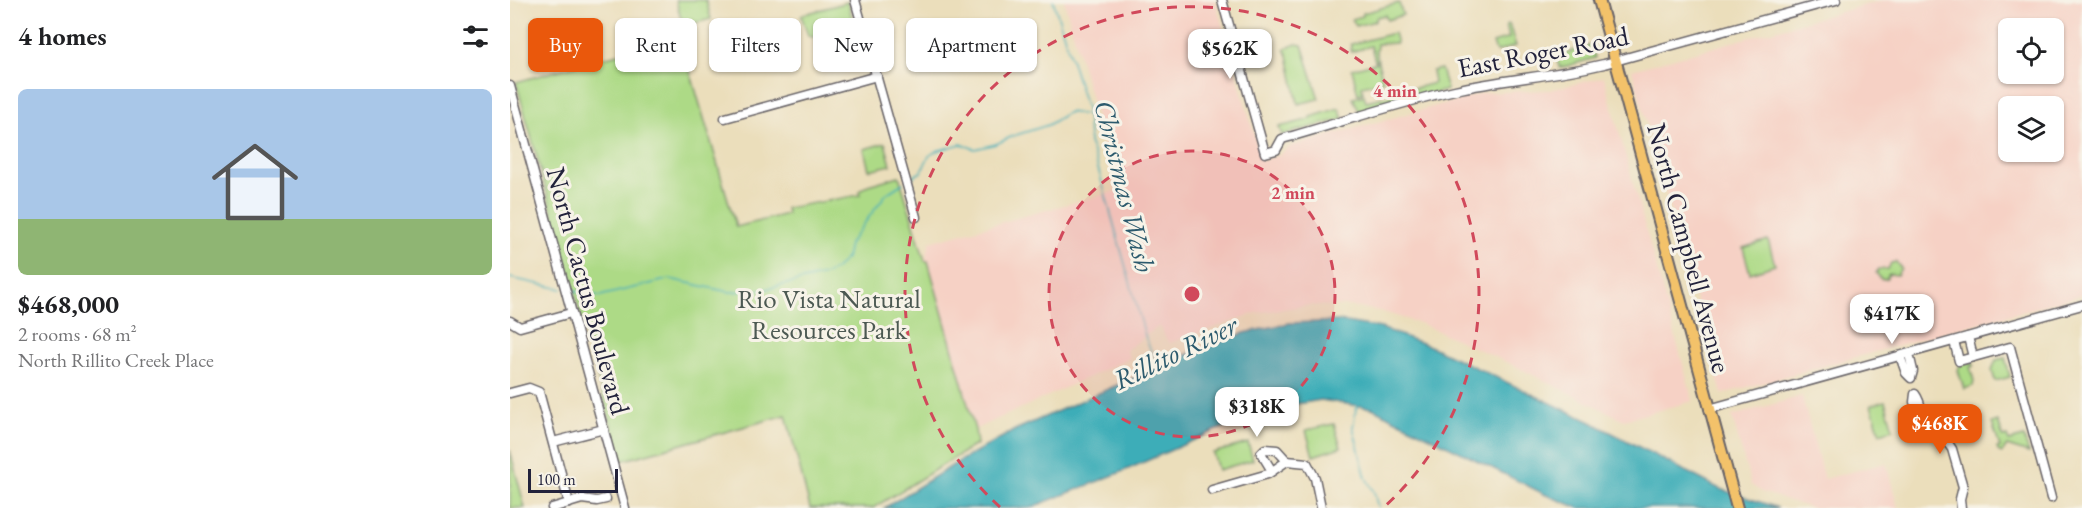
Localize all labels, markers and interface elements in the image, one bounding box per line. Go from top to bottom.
chip: Buy [528,18,603,72]
chip: Rent [615,18,697,72]
chip: Filters [709,18,801,72]
chip: New [813,18,894,72]
chip: Apartment [906,18,1037,72]
street label: East Roger Road [1454,18,1632,85]
map controls [1998,18,2064,162]
button: locate [1998,18,2064,84]
text: 4 homes [18,19,107,53]
icon: filters [459,20,492,53]
pin: $562K [1188,29,1272,80]
text: $562K [1202,35,1258,61]
text: 4 min [1373,79,1417,102]
water label: Christmas Wash [1086,96,1164,276]
button: layers [1998,96,2064,162]
street label: North Campbell Avenue [1639,119,1740,376]
icon: home [201,128,309,236]
street label: North Cactus Boulevard [539,163,638,419]
text: 2 min [1271,181,1315,204]
park label: Rio Vista Natural Resources Park [737,281,921,347]
centre of rings [1182,284,1202,304]
text: $468,000 [18,287,119,321]
pin: $417K [1850,294,1934,345]
text: $417K [1864,300,1920,326]
water label: Rillito River [1107,306,1244,398]
text: 2 rooms · 68 m² [18,321,137,347]
text: North Rillito Creek Place [18,347,214,373]
pin: $318K [1215,387,1299,438]
text: $318K [1229,393,1285,419]
pin: $468K [1898,404,1982,455]
text: $468K [1912,410,1968,436]
scale bar [528,466,618,494]
text: 100 m [537,469,576,490]

